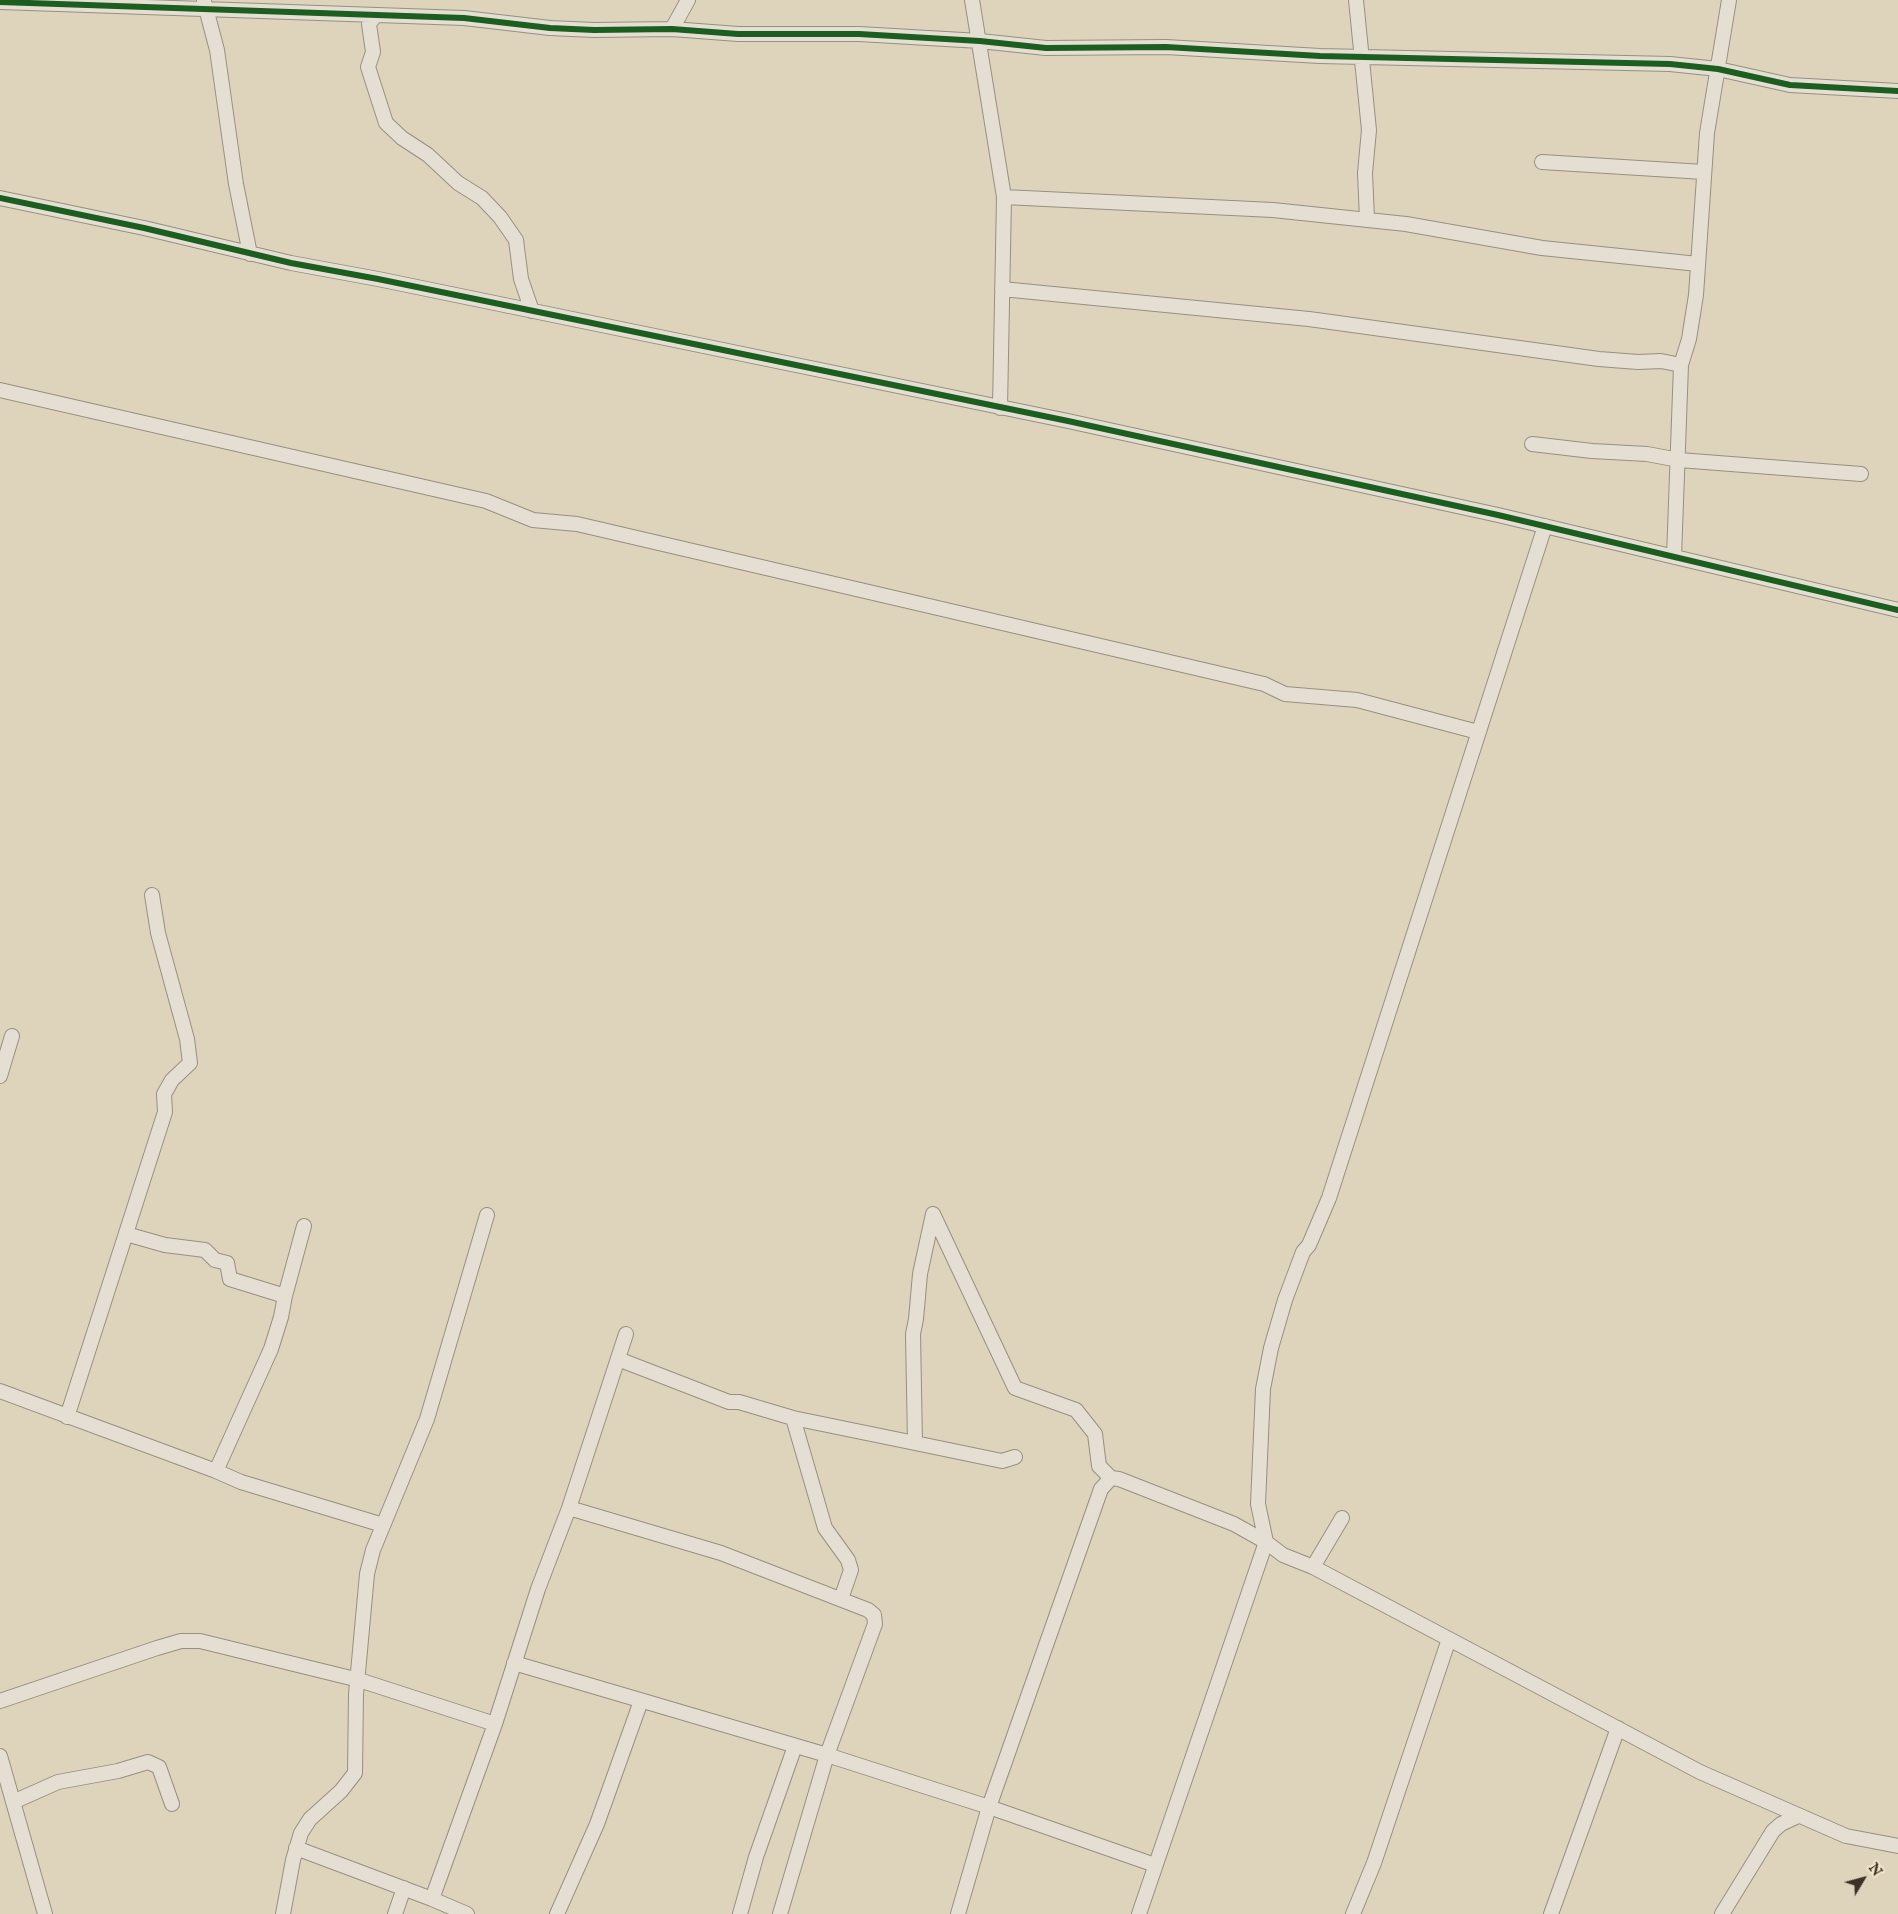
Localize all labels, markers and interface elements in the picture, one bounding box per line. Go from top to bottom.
north arrow [1838,1854,1888,1904]
text: N [1864,1860,1886,1880]

